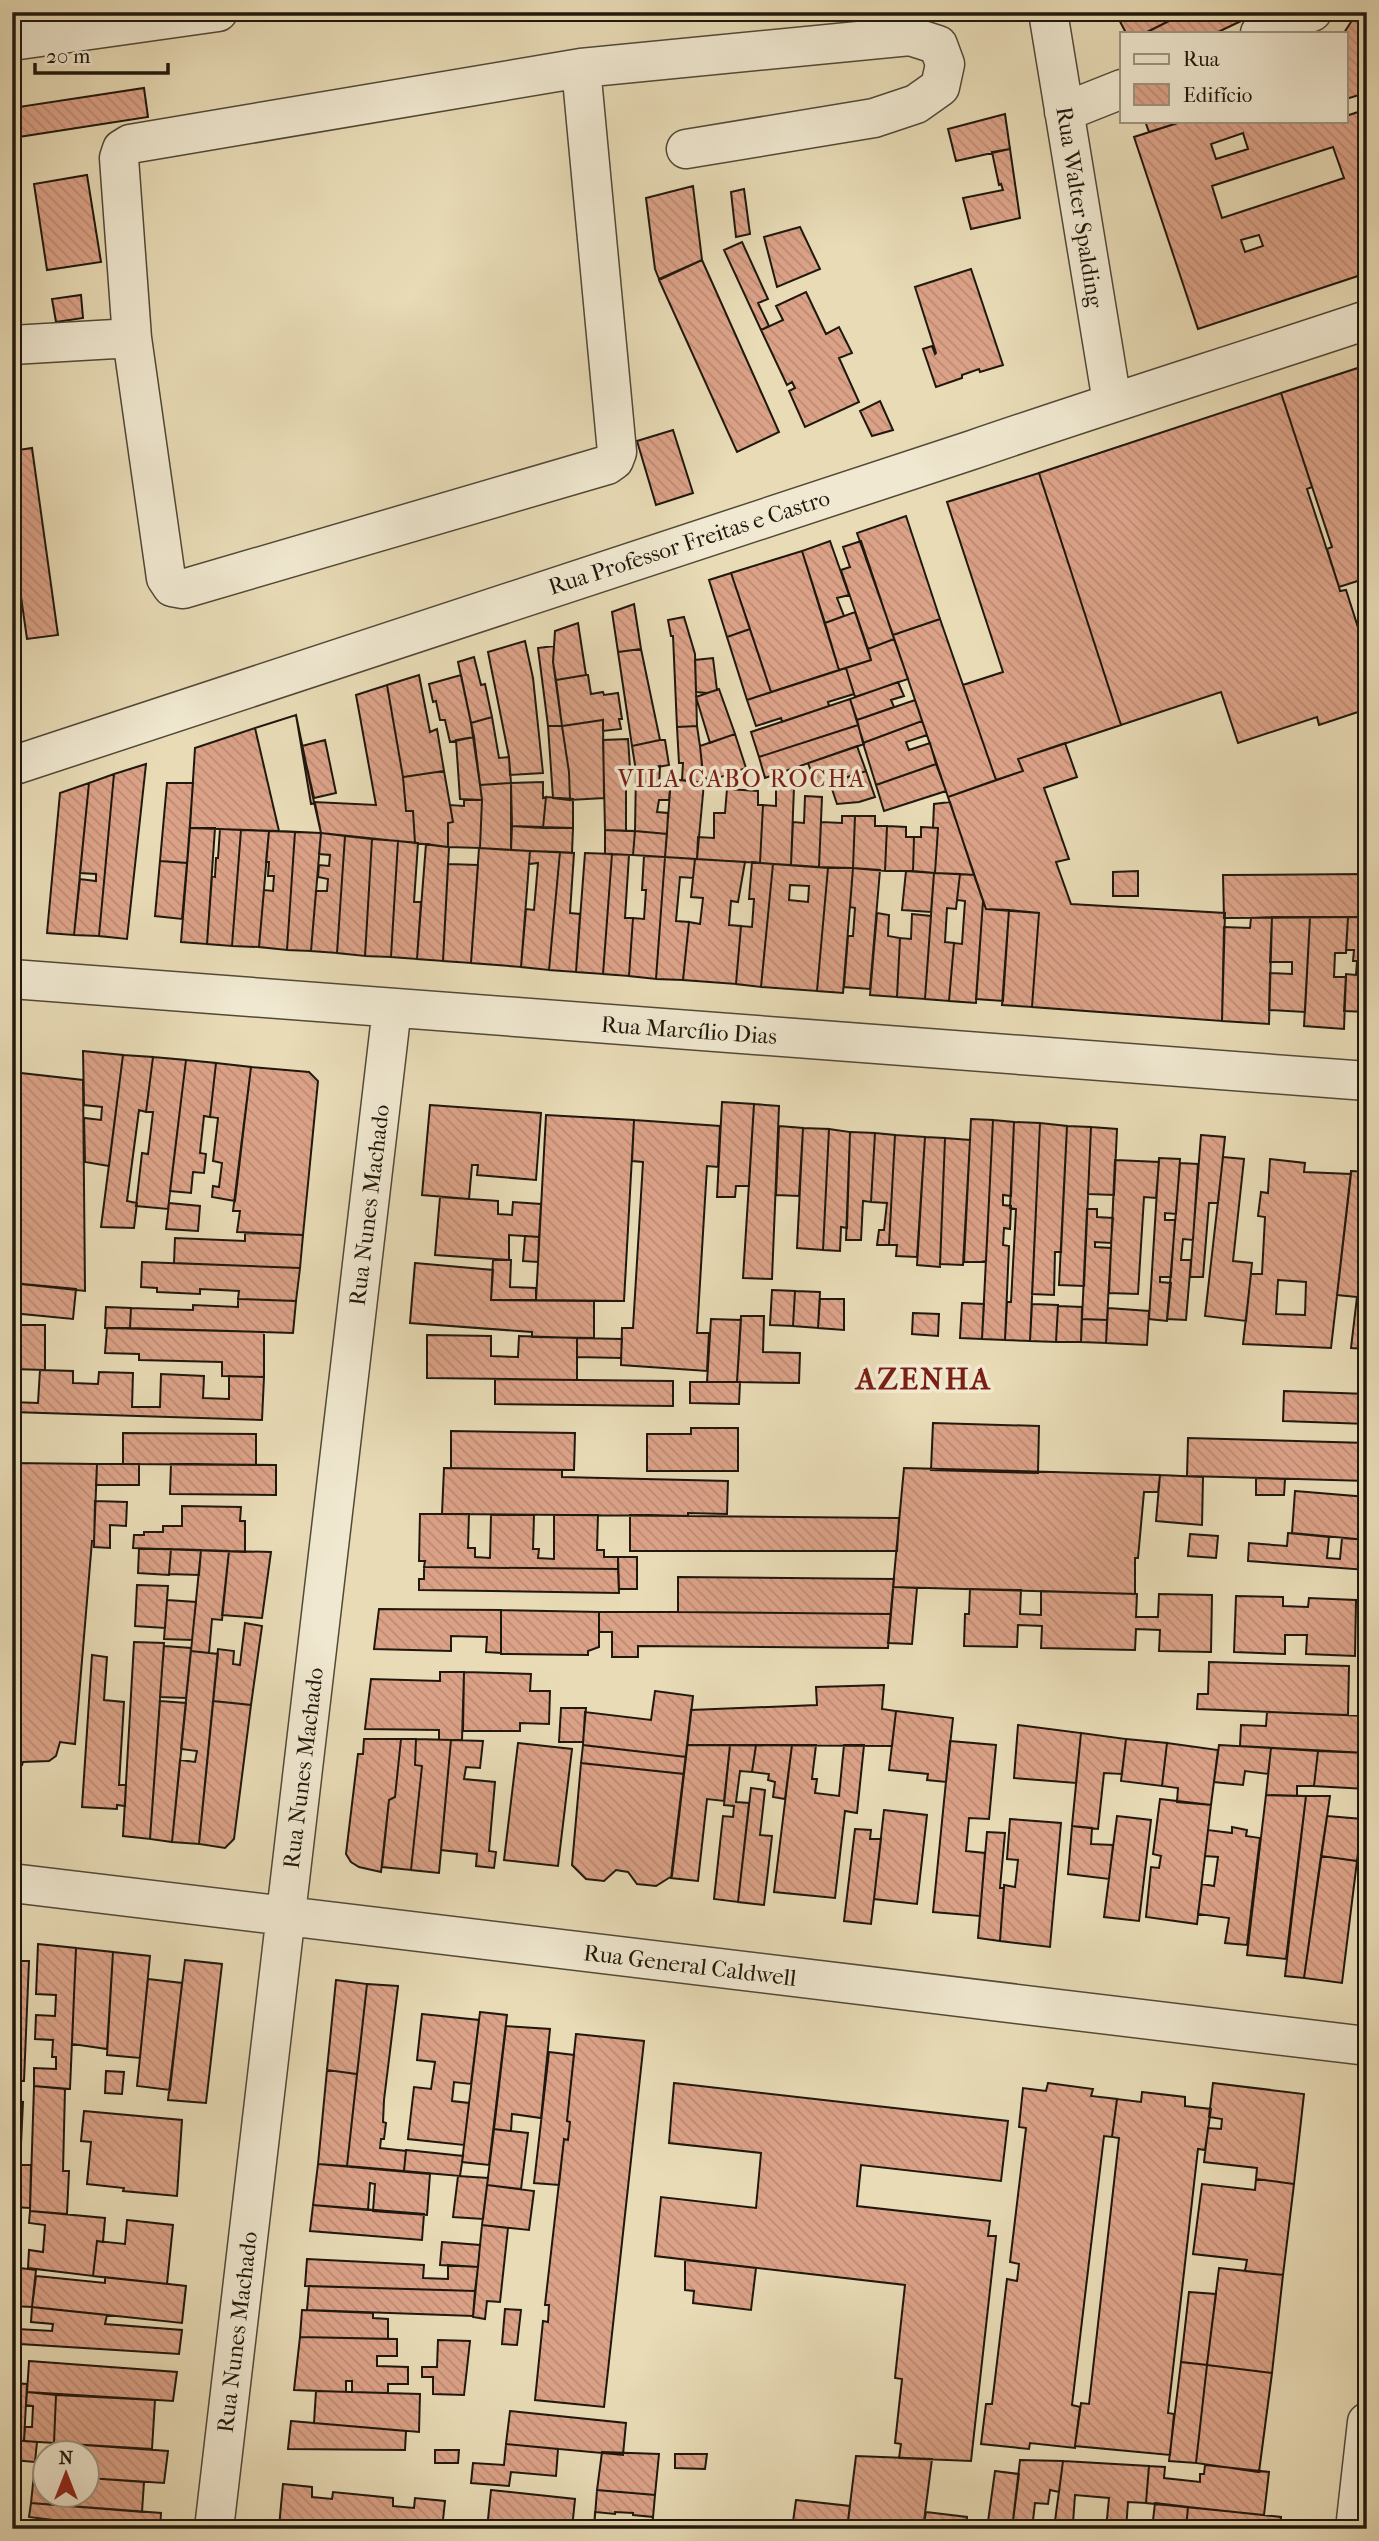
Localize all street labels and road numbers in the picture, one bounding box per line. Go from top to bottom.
street label: Rua Walter Spalding [1050,105,1109,310]
street label: Rua Professor Freitas e Castro [545,484,833,601]
street label: Rua Marcílio Dias [600,1011,778,1050]
street label: Rua Nunes Machado [344,1103,395,1307]
street label: Rua Nunes Machado [278,1666,329,1870]
street label: Rua General Caldwell [582,1939,799,1992]
street label: Rua Nunes Machado [212,2230,263,2434]

